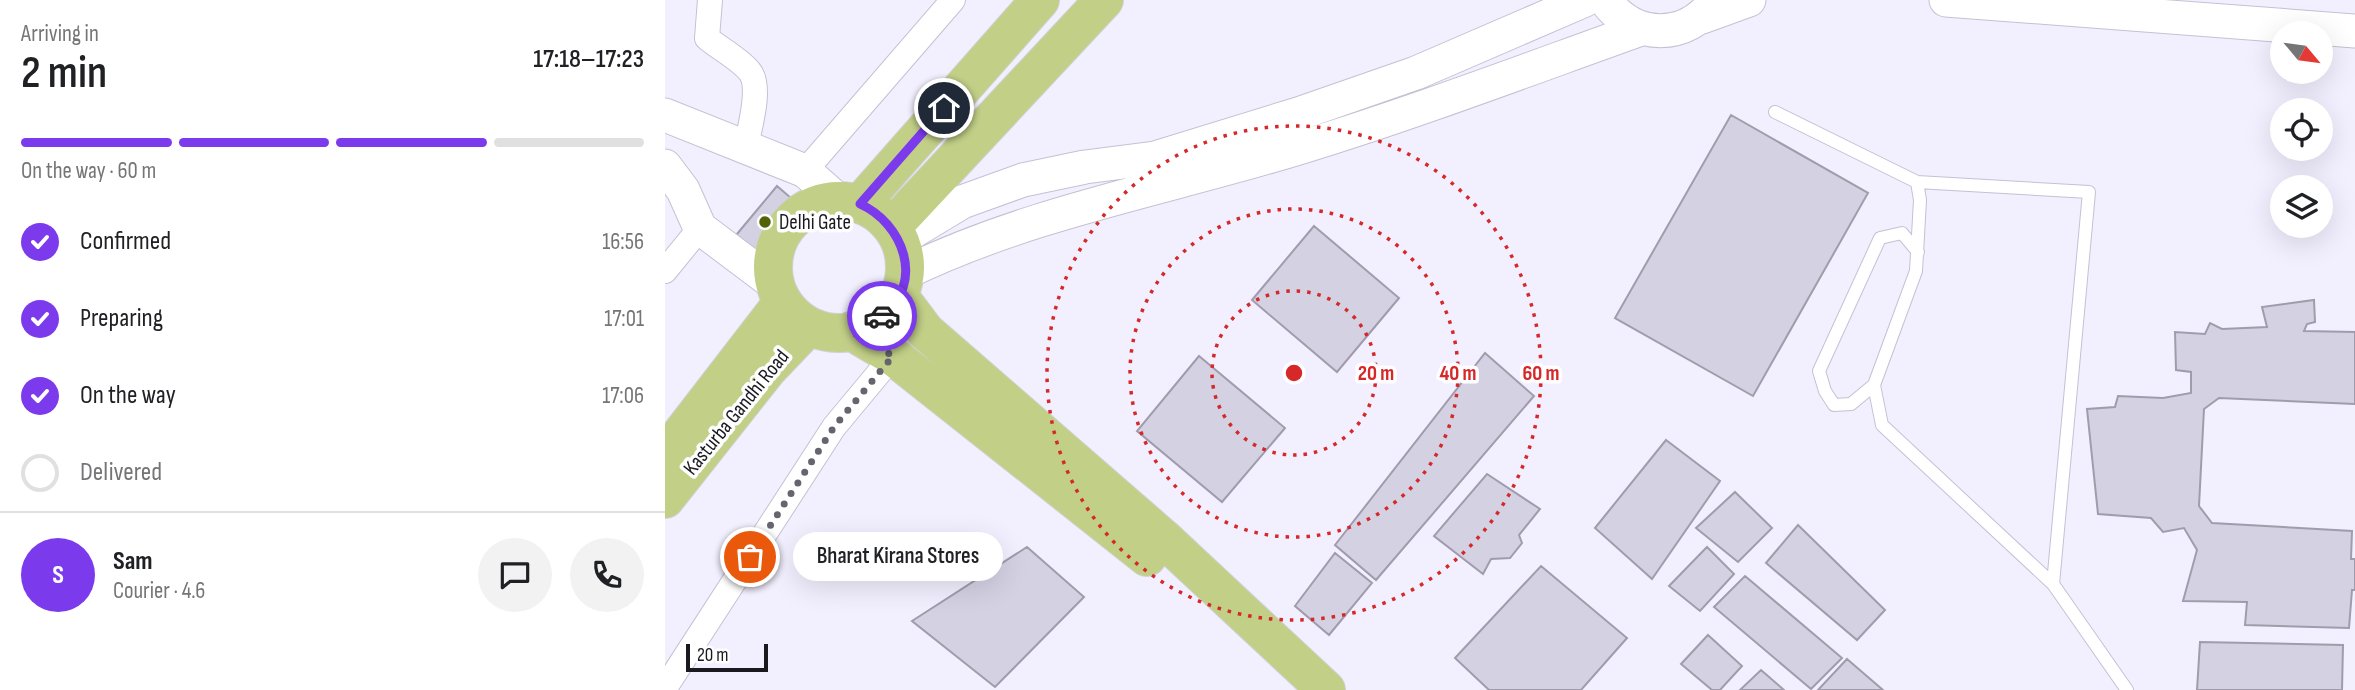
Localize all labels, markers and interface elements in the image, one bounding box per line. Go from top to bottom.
text: Arriving in [21,20,99,48]
north arrow [2270,21,2333,84]
map controls [2270,21,2333,238]
text: 17:18–17:23 [533,44,644,75]
text: 2 min [21,46,107,101]
pin [914,78,974,138]
icon: home [925,89,963,127]
button: locate [2270,98,2333,161]
text: On the way · 60 m [21,157,156,185]
button: layers [2270,175,2333,238]
place label: Delhi Gate [779,210,851,235]
marker: Delhi Gate [757,214,773,230]
icon: check [21,223,59,261]
text: Confirmed [80,226,171,257]
text: 16:56 [602,228,644,256]
courier [847,281,917,351]
icon: car [863,297,901,335]
icon: check [21,300,59,338]
text: Preparing [80,303,163,334]
text: 17:01 [604,305,644,333]
street label: Kasturba Gandhi Road [678,345,794,480]
centre of rings [1282,361,1306,385]
text: 20 m [1358,361,1394,386]
text: 40 m [1440,361,1476,386]
text: 60 m [1522,361,1560,386]
icon: check [21,377,59,415]
text: On the way [80,380,176,411]
text: 17:06 [602,382,644,410]
text: Delivered [80,457,162,488]
pin [720,527,780,587]
callout: Bharat Kirana Stores [792,532,1002,582]
button: chat [478,538,552,612]
button: phone [570,538,644,612]
icon: bag [731,538,769,576]
text: Bharat Kirana Stores [817,542,979,570]
text: Sam [113,546,153,577]
text: S [52,560,64,591]
text: Courier · 4.6 [113,577,205,605]
scale bar [686,641,768,673]
text: 20 m [697,644,729,667]

